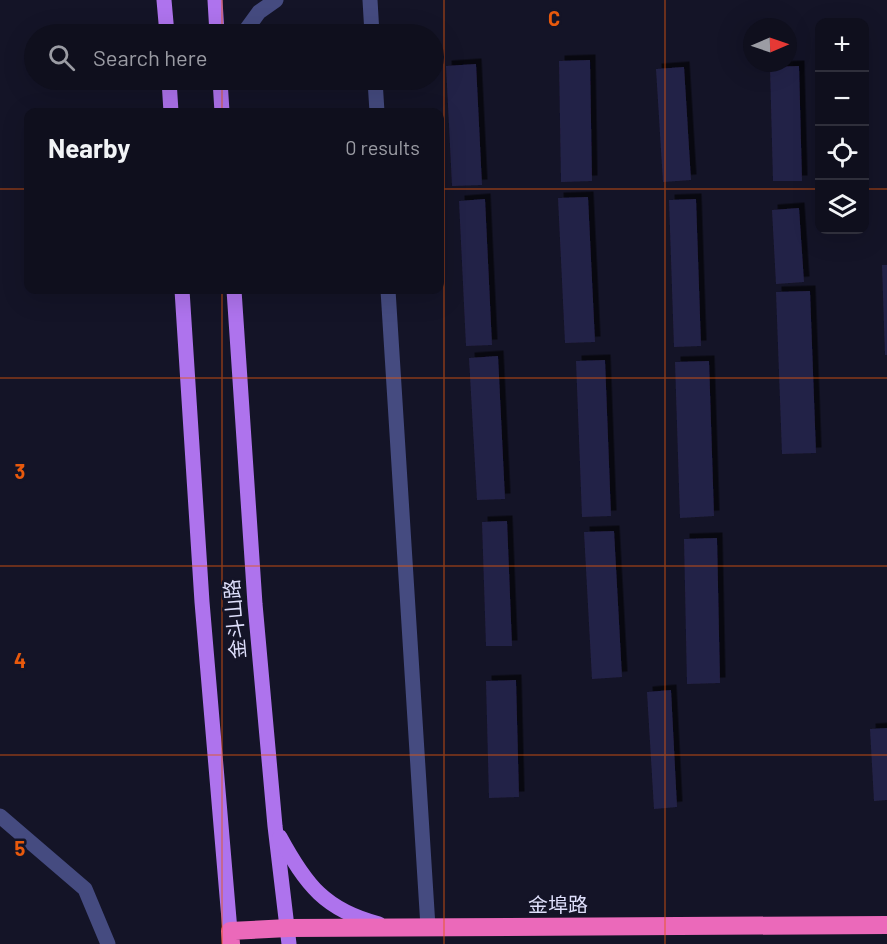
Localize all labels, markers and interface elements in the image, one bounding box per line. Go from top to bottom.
text: C [548,6,560,30]
north arrow [743,18,797,72]
map controls [815,18,869,234]
button: + [815,18,869,72]
search box [24,24,444,90]
icon: search [45,41,78,74]
text: Search here [93,44,207,70]
button: − [815,72,869,126]
button: locate [815,126,869,180]
text: Nearby [48,132,130,163]
text: 0 results [345,135,420,159]
button: layers [815,180,869,234]
text: 3 [15,459,25,483]
street label: 金斗山路 [219,578,249,660]
text: 4 [14,648,26,672]
text: 5 [15,836,26,860]
street label: 金埠路 [528,892,588,916]

